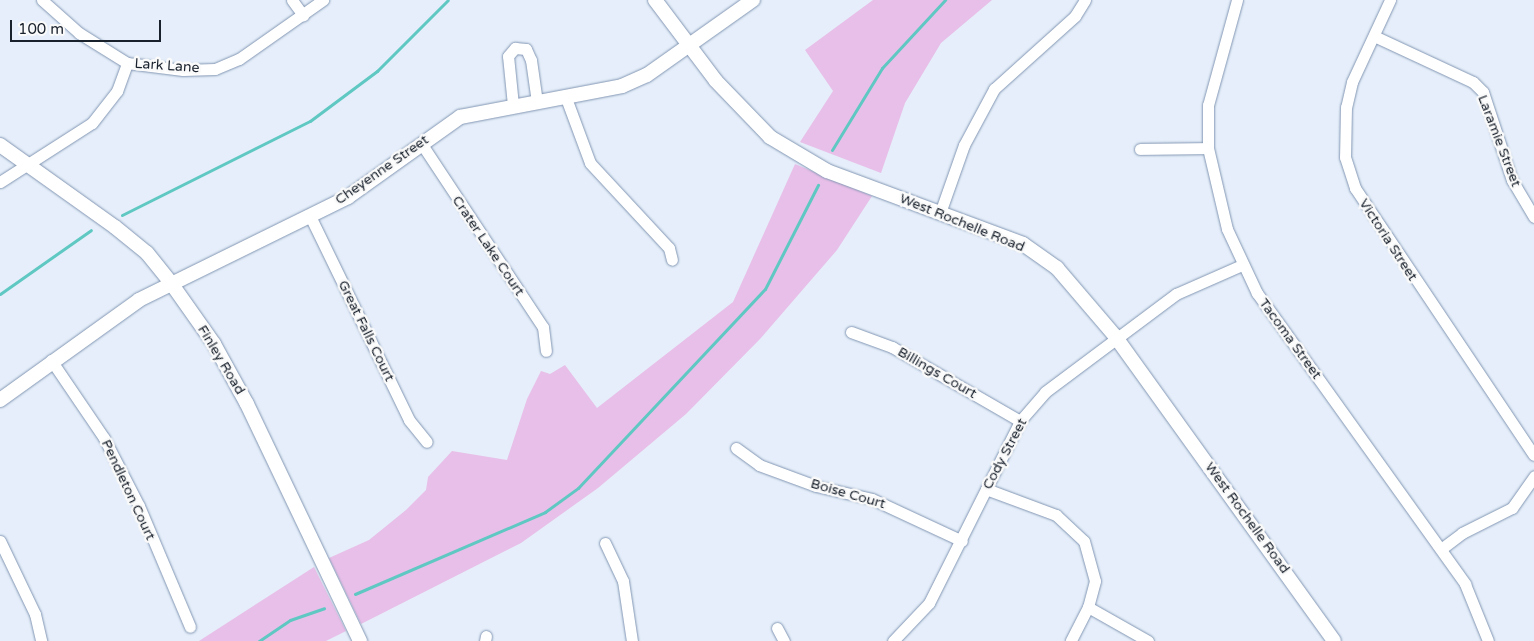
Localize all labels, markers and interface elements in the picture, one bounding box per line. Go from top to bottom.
scale bar [12,10,164,42]
text: 100 m [18,20,64,38]
street label: Lark Lane [134,55,200,77]
street label: Laramie Street [1474,93,1524,189]
street label: Cheyenne Street [332,132,432,208]
street label: West Rochelle Road [897,190,1027,256]
street label: Crater Lake Court [448,193,528,299]
street label: Victoria Street [1355,196,1421,284]
street label: Great Falls Court [334,278,398,384]
street label: Tacoma Street [1255,295,1325,383]
street label: Finley Road [194,322,248,398]
street label: Billings Court [894,344,980,402]
street label: Cody Street [979,416,1031,492]
street label: Pendleton Court [97,437,159,543]
street label: West Rochelle Road [1201,459,1293,577]
street label: Boise Court [809,475,887,513]

